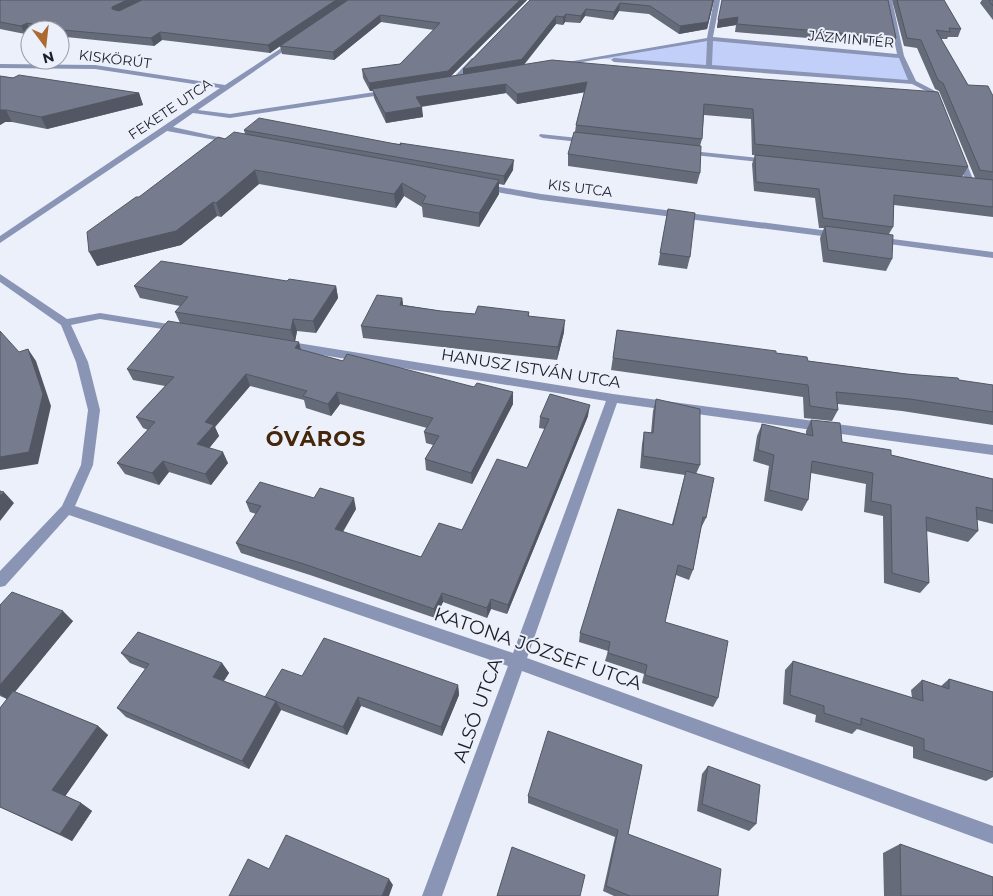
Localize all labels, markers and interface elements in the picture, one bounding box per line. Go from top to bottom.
north arrow [20,20,70,70]
street label: JÁZMIN TÉR [806,26,895,52]
street label: KISKÖRÚT [78,46,152,72]
text: N [41,47,56,68]
street label: FEKETE UTCA [125,74,216,144]
street label: KIS UTCA [547,175,614,201]
street label: HANUSZ ISTVÁN UTCA [440,345,623,392]
district label: ÓVÁROS [266,426,366,451]
street label: KATONA JÓZSEF UTCA [431,602,645,695]
street label: ALSÓ UTCA [448,654,507,766]

